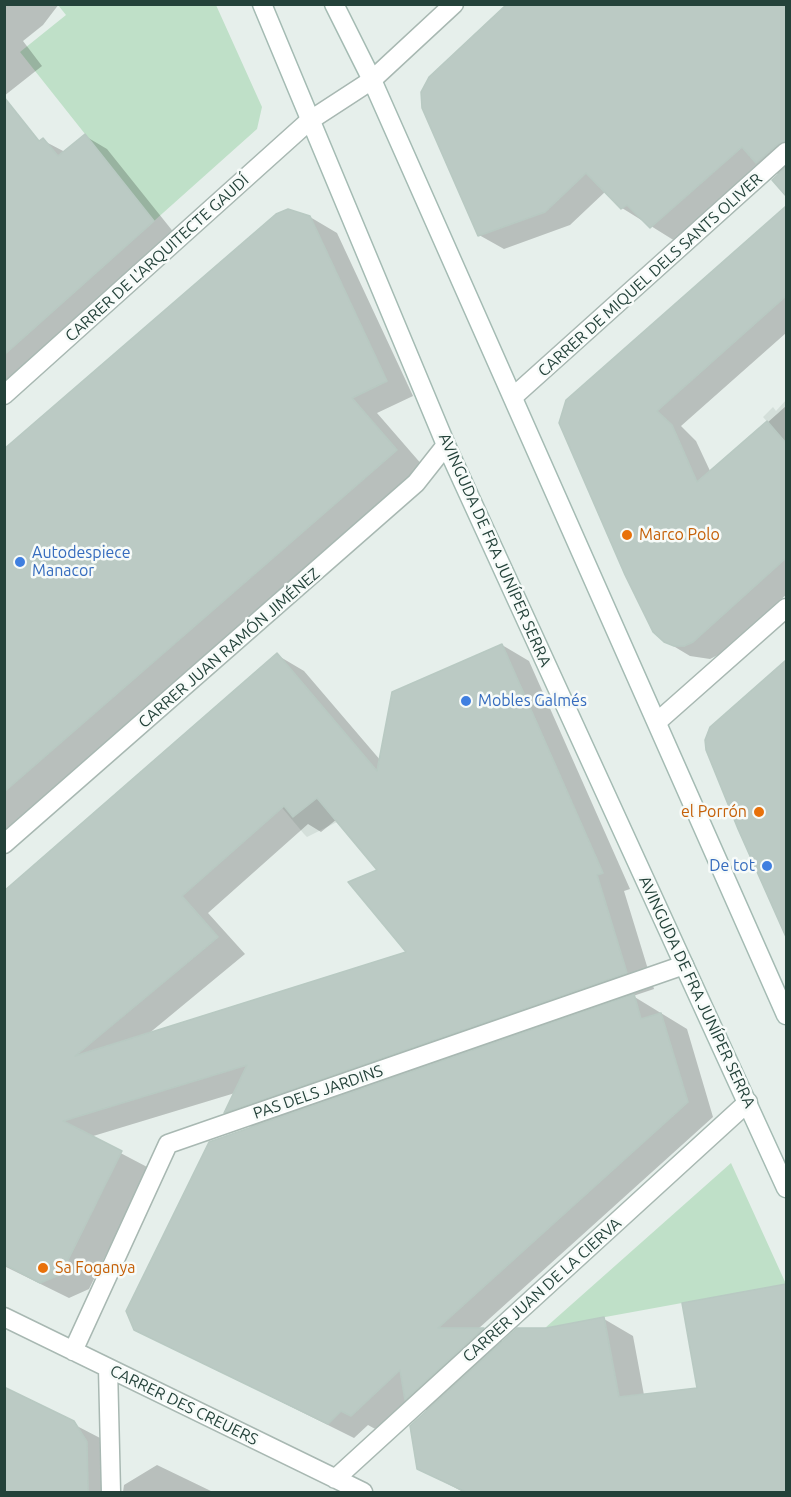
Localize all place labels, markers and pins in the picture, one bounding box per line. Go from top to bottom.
place label: Marco Polo [639,525,720,545]
marker: Marco Polo [620,528,634,542]
place label: Autodespiece Manacor [32,543,131,581]
marker: Autodespiece Manacor [13,555,27,569]
place label: Mobles Galmés [478,691,587,711]
marker: Mobles Galmés [459,694,473,708]
place label: el Porrón [681,802,747,822]
marker: el Porrón [752,805,766,819]
place label: De tot [709,856,755,876]
marker: De tot [760,859,774,873]
place label: Sa Foganya [55,1258,135,1278]
marker: Sa Foganya [36,1261,50,1275]

